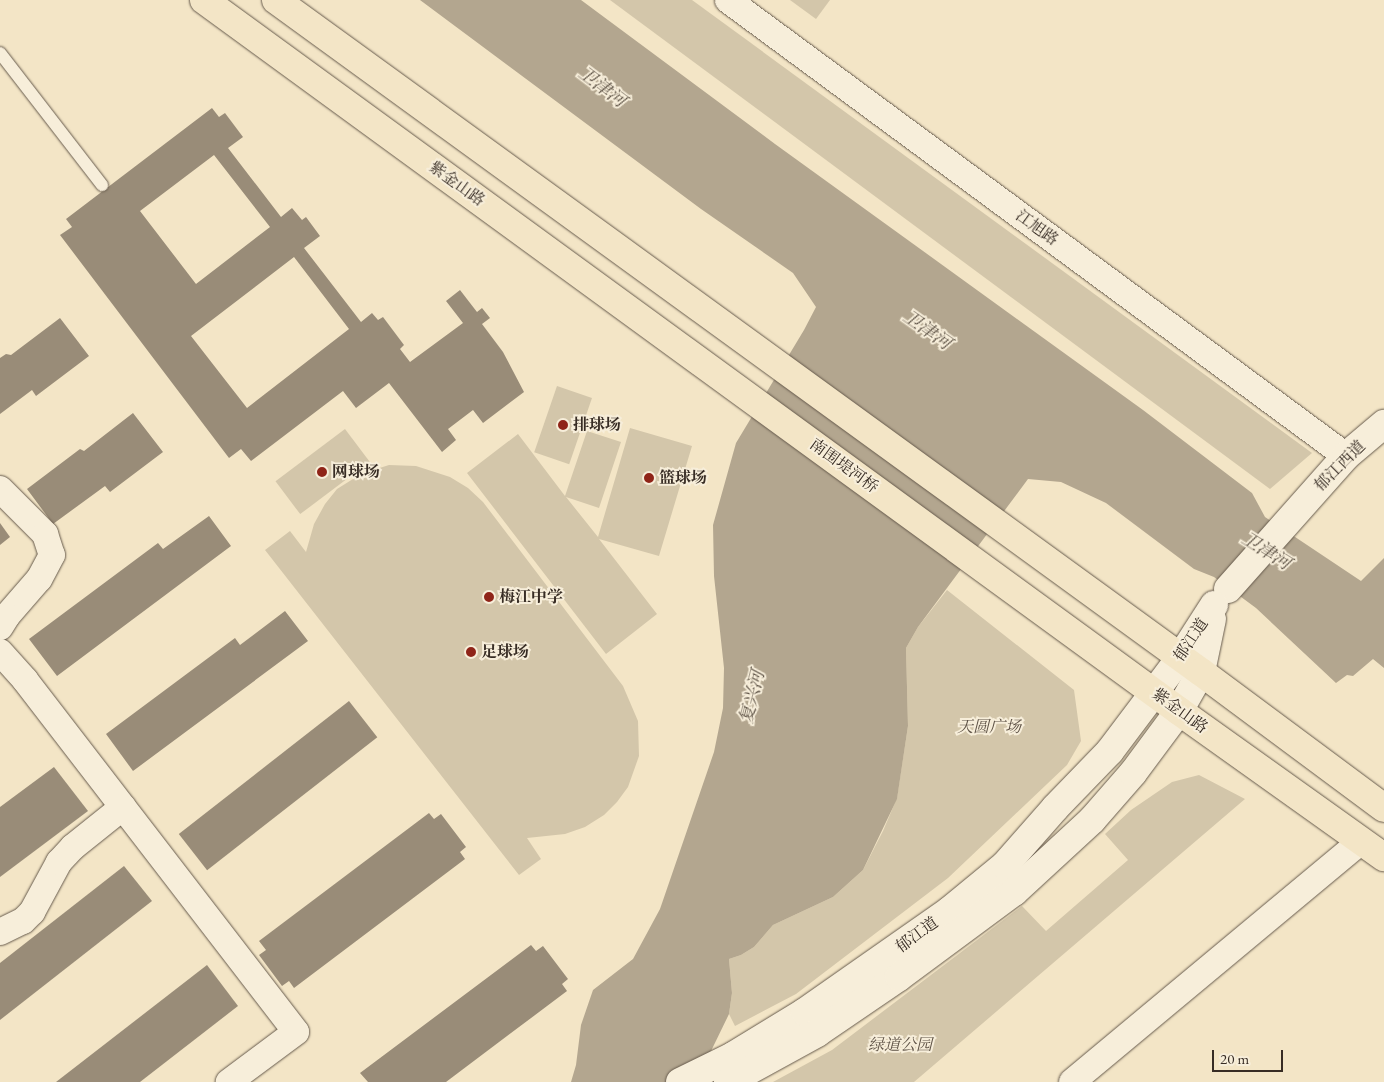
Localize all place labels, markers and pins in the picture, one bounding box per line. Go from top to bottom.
place label: 排球场 [573,415,621,435]
marker: 排球场 [557,419,569,431]
place label: 网球场 [332,462,380,482]
marker: 网球场 [316,466,328,478]
place label: 篮球场 [659,468,707,488]
marker: 篮球场 [643,472,655,484]
place label: 梅江中学 [499,587,563,607]
marker: 梅江中学 [483,591,495,603]
place label: 足球场 [481,642,529,662]
marker: 足球场 [465,646,477,658]

